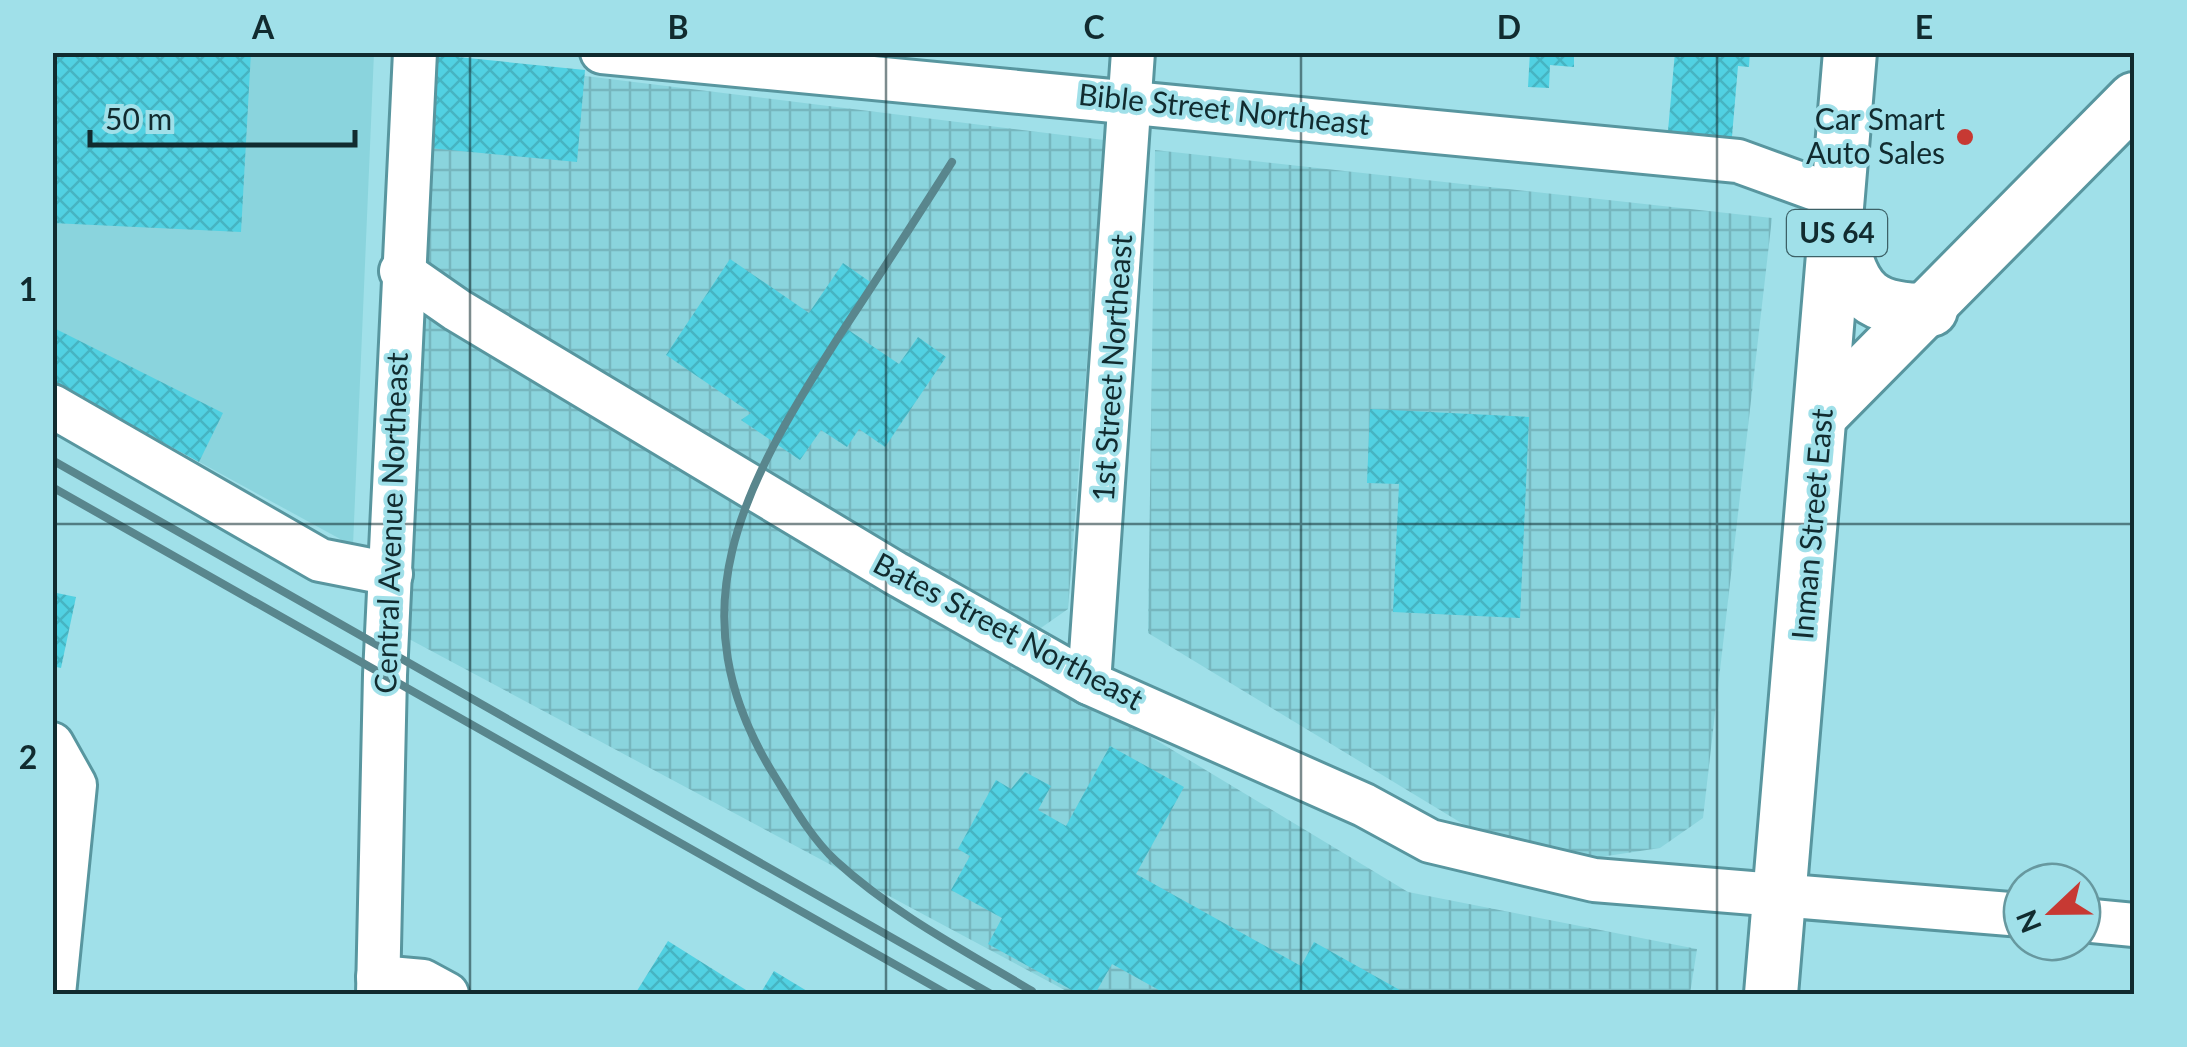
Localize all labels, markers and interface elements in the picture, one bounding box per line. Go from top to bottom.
text: A [251,7,275,46]
text: B [667,7,689,46]
text: C [1083,7,1105,46]
text: D [1497,7,1521,46]
text: E [1915,7,1933,46]
street label: Bible Street Northeast [1077,75,1372,141]
scale bar [90,85,355,147]
text: 50 m [105,100,172,136]
place label: Car Smart Auto Sales [1806,100,1945,170]
marker: Car Smart Auto Sales [1954,126,1976,148]
road number: US 64 [1787,210,1887,256]
street label: 1st Street Northeast [1084,233,1138,503]
text: 1 [19,269,37,308]
street label: Central Avenue Northeast [366,351,414,694]
street label: Inman Street East [1783,407,1839,641]
street label: Bates Street Northeast [868,544,1150,717]
text: 2 [19,737,37,776]
north arrow [2002,862,2102,962]
text: N [2008,905,2048,938]

